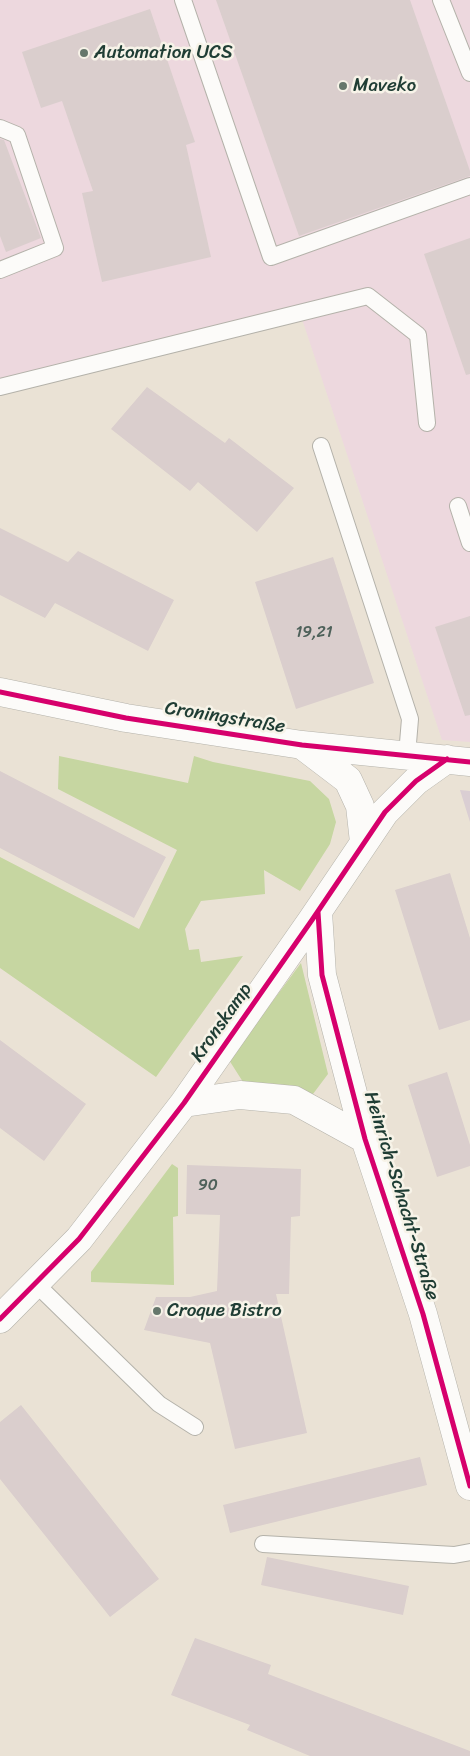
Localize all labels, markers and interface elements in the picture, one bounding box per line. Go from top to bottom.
place label: Automation UCS [94,42,233,64]
marker: Automation UCS [78,47,90,59]
place label: Maveko [353,75,416,97]
marker: Maveko [337,80,349,92]
house number: 19,21 [295,623,333,643]
street label: Croningstraße [163,697,287,739]
street label: Kronskamp [186,979,258,1067]
street label: Heinrich-Schacht-Straße [358,1089,444,1303]
house number: 90 [198,1176,218,1196]
place label: Croque Bistro [167,1300,282,1322]
marker: Croque Bistro [151,1305,163,1317]

